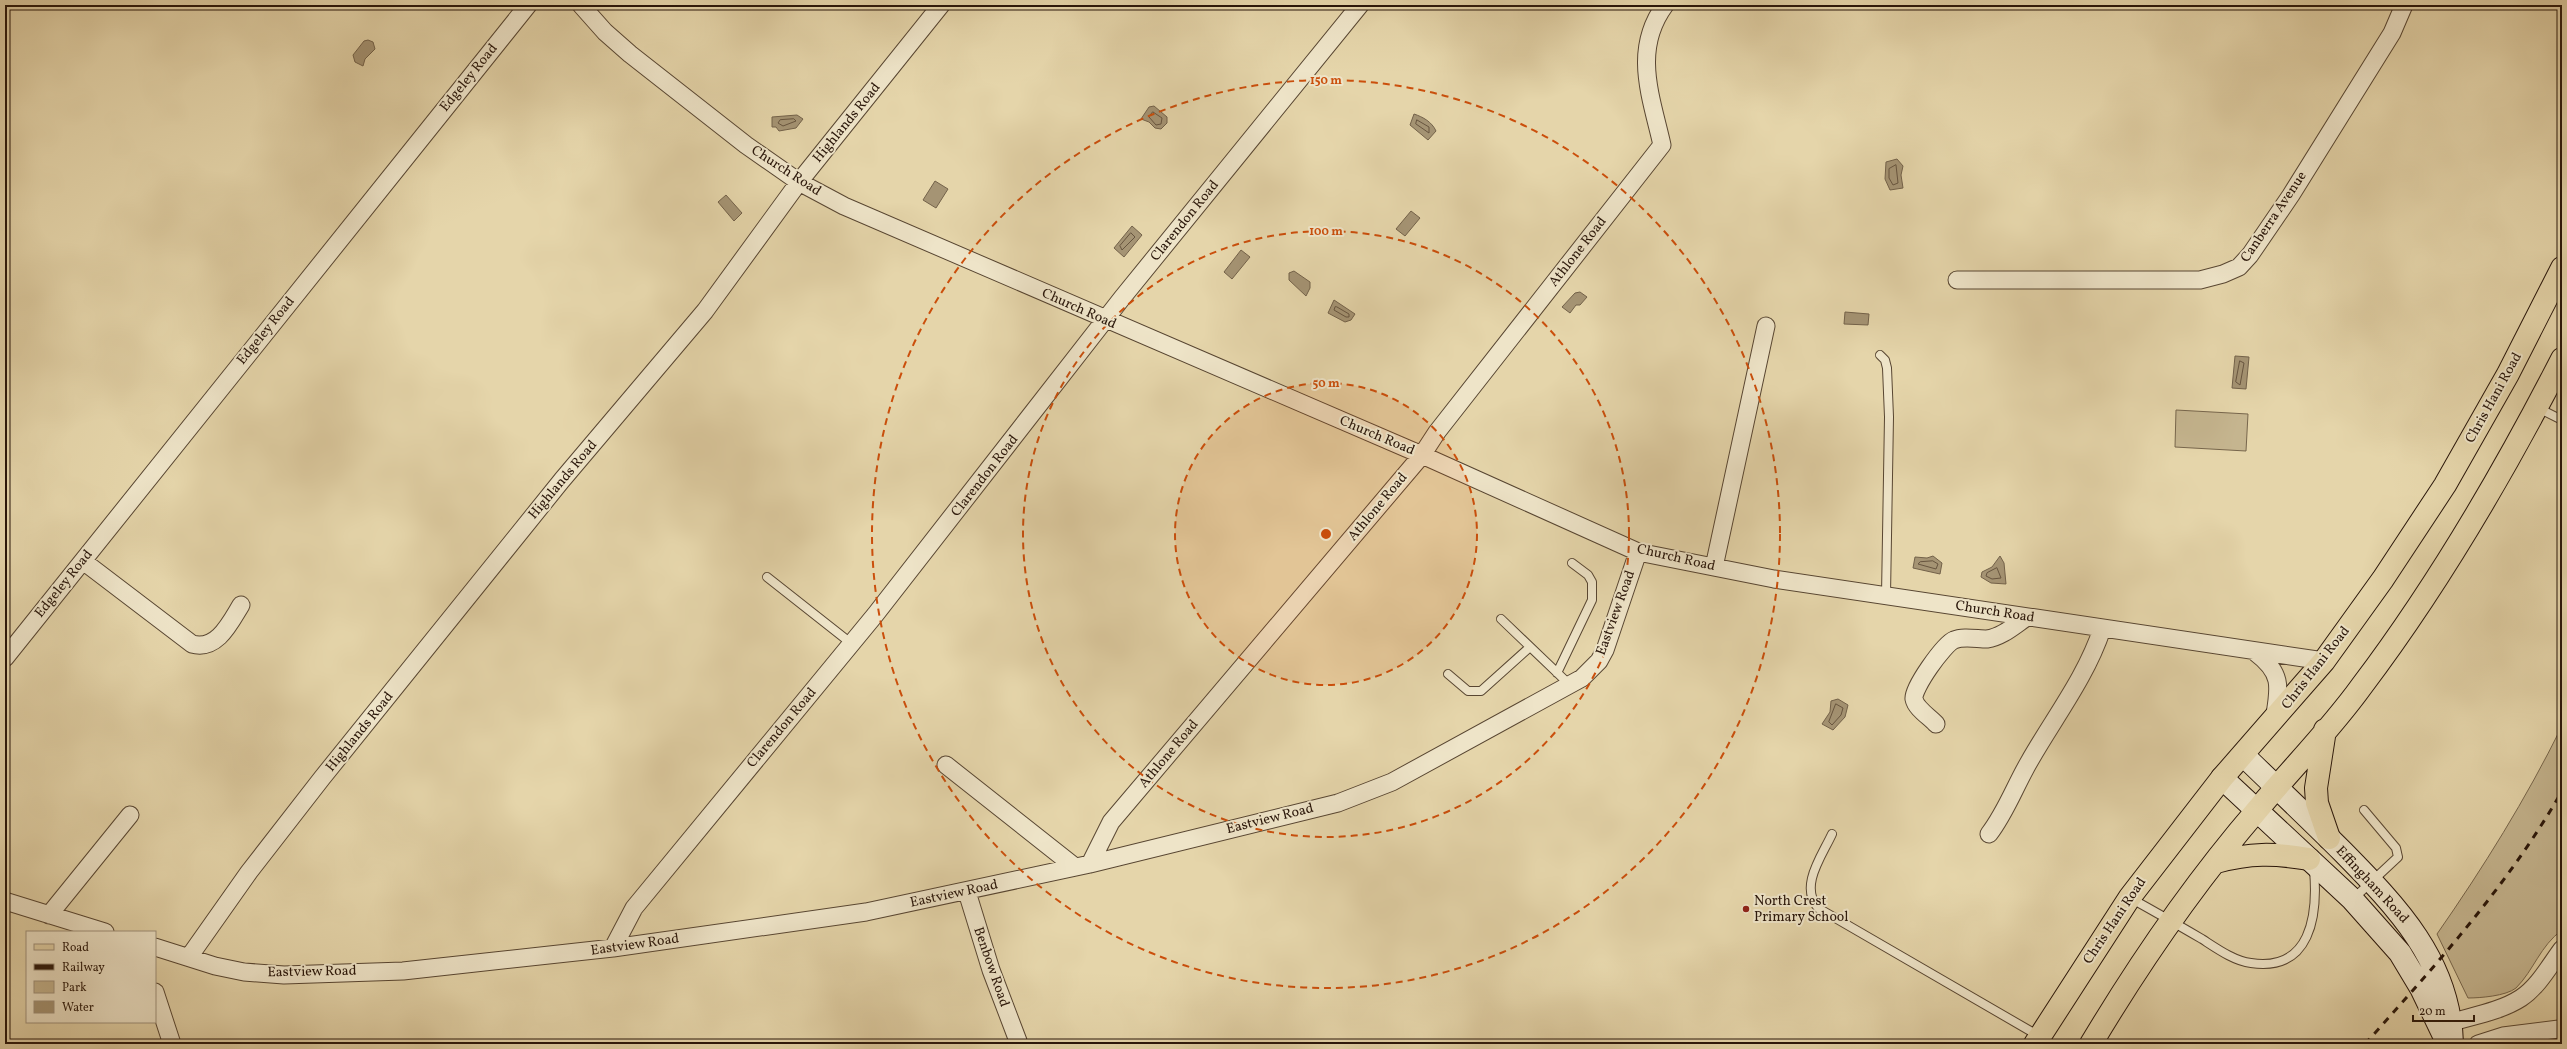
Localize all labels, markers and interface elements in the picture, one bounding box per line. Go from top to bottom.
street label: Edgeley Road [436,40,502,116]
text: 150 m [1310,73,1342,89]
street label: Highlands Road [809,79,885,167]
street label: Church Road [747,141,825,201]
street label: Canberra Avenue [2236,167,2312,266]
street label: Clarendon Road [1146,176,1224,266]
street label: Athlone Road [1545,213,1611,291]
text: 100 m [1309,224,1343,240]
street label: Church Road [1039,284,1119,334]
street label: Edgeley Road [233,293,299,369]
street label: Chris Hani Road [2461,349,2527,447]
text: 50 m [1312,376,1340,392]
street label: Church Road [1337,412,1418,460]
street label: Clarendon Road [947,431,1023,521]
street label: Highlands Road [524,436,602,524]
street label: Athlone Road [1344,469,1412,545]
centre of rings [1319,527,1333,541]
street label: Church Road [1635,540,1717,576]
street label: Edgeley Road [31,546,97,622]
street label: Eastview Road [1592,568,1640,658]
street label: Church Road [1954,596,2036,628]
street label: Chris Hani Road [2277,622,2355,714]
street label: Clarendon Road [743,684,821,772]
street label: Highlands Road [322,688,398,776]
street label: Athlone Road [1135,716,1203,792]
street label: Eastview Road [1224,799,1316,839]
street label: Effingham Road [2331,842,2413,928]
street label: Chris Hani Road [2079,874,2151,968]
street label: Eastview Road [908,875,1000,913]
place label: North Crest Primary School [1754,892,1848,927]
marker: North Crest Primary School [1741,904,1751,914]
street label: Benbow Road [968,924,1014,1010]
street label: Eastview Road [589,929,681,961]
legend [26,931,156,1023]
text: Road [62,940,89,956]
text: Railway [62,960,105,976]
street label: Eastview Road [267,962,357,982]
text: Park [62,980,87,996]
scale bar [2413,997,2474,1023]
text: Water [62,1000,94,1016]
text: 20 m [2419,1004,2446,1020]

